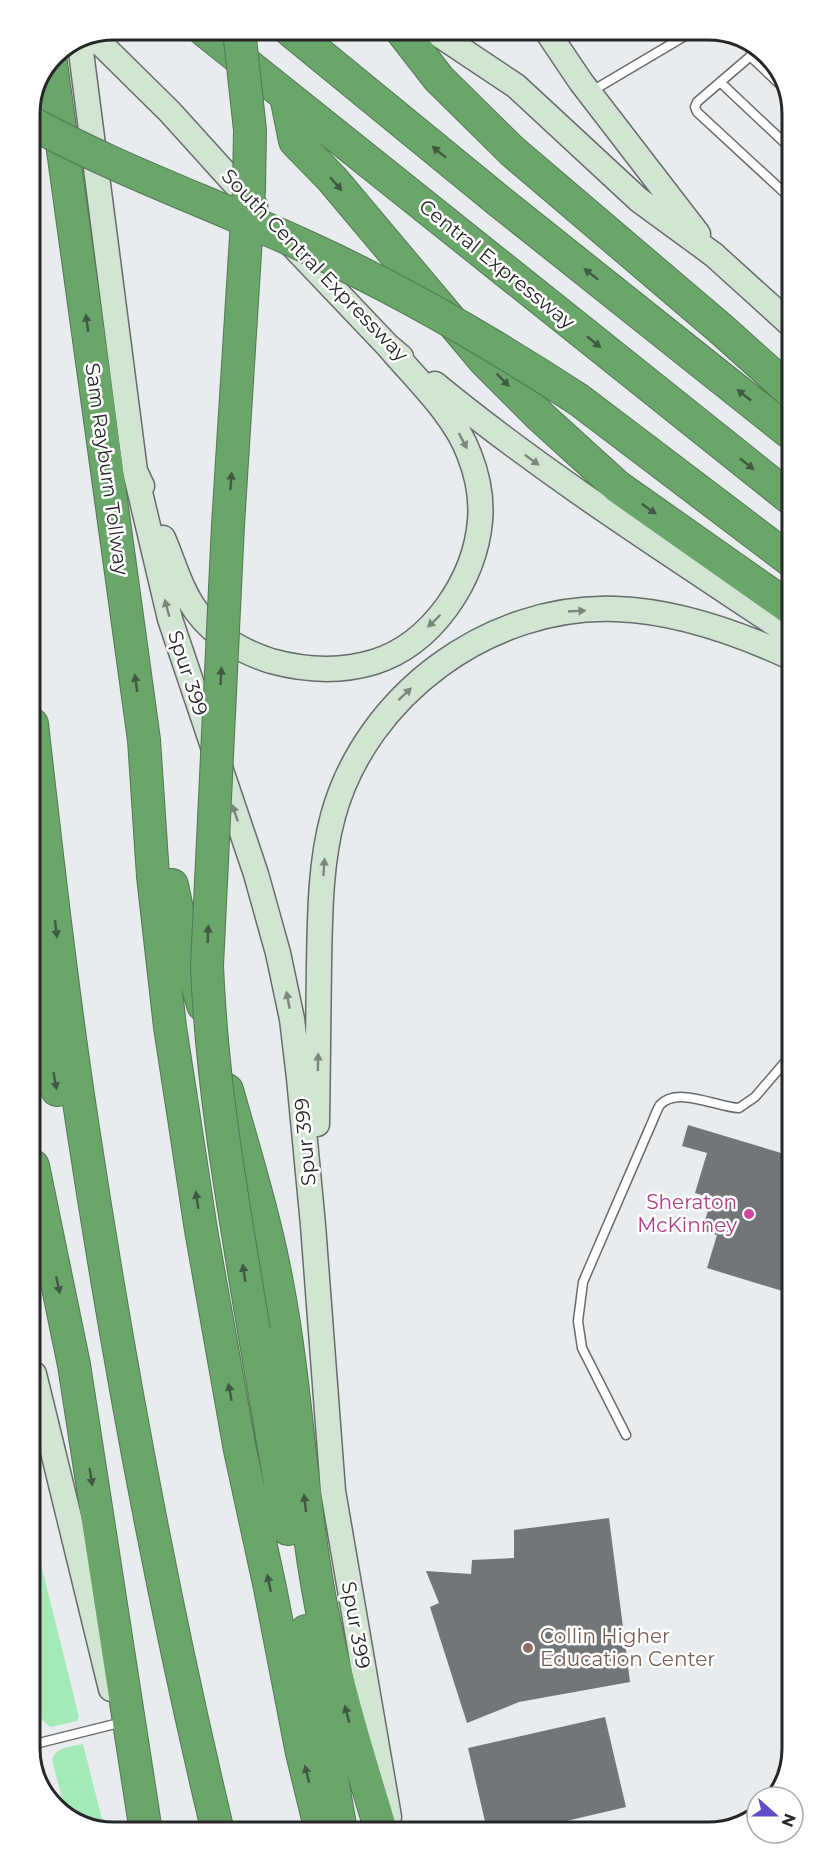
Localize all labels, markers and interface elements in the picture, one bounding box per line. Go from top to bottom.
one-way arrow [432,146,447,159]
street label: South Central Expressway [217,164,413,366]
one-way arrow [329,176,342,192]
street label: Central Expressway [414,194,580,334]
one-way arrow [583,268,599,281]
one-way arrow [82,313,91,332]
one-way arrow [587,336,602,348]
street label: Sam Rayburn Tollway [80,361,134,577]
one-way arrow [496,372,510,386]
one-way arrow [736,390,751,402]
one-way arrow [458,433,468,450]
one-way arrow [525,454,540,466]
one-way arrow [739,457,755,470]
one-way arrow [226,472,236,491]
one-way arrow [640,503,656,515]
one-way arrow [162,598,172,617]
one-way arrow [568,606,587,615]
one-way arrow [427,614,442,628]
street label: Spur 399 [163,627,213,719]
one-way arrow [216,667,225,686]
one-way arrow [131,673,141,692]
one-way arrow [398,687,413,701]
one-way arrow [230,803,240,821]
one-way arrow [319,857,328,876]
one-way arrow [52,920,61,939]
one-way arrow [203,924,213,943]
one-way arrow [283,990,292,1009]
one-way arrow [313,1052,323,1071]
one-way arrow [51,1071,60,1090]
street label: Spur 399 [289,1097,321,1187]
place label: Sheraton McKinney [637,1190,737,1237]
one-way arrow [192,1191,201,1210]
marker: Sheraton McKinney [742,1207,756,1221]
one-way arrow [240,1264,249,1283]
one-way arrow [53,1276,63,1295]
one-way arrow [225,1383,234,1402]
one-way arrow [87,1468,96,1487]
one-way arrow [300,1493,310,1512]
one-way arrow [264,1574,273,1593]
street label: Spur 399 [337,1579,375,1671]
place label: Collin Higher Education Center [540,1624,715,1671]
marker: Collin Higher Education Center [521,1641,535,1655]
one-way arrow [341,1705,351,1723]
one-way arrow [302,1765,312,1784]
north arrow [745,1785,805,1845]
text: N [777,1811,800,1830]

